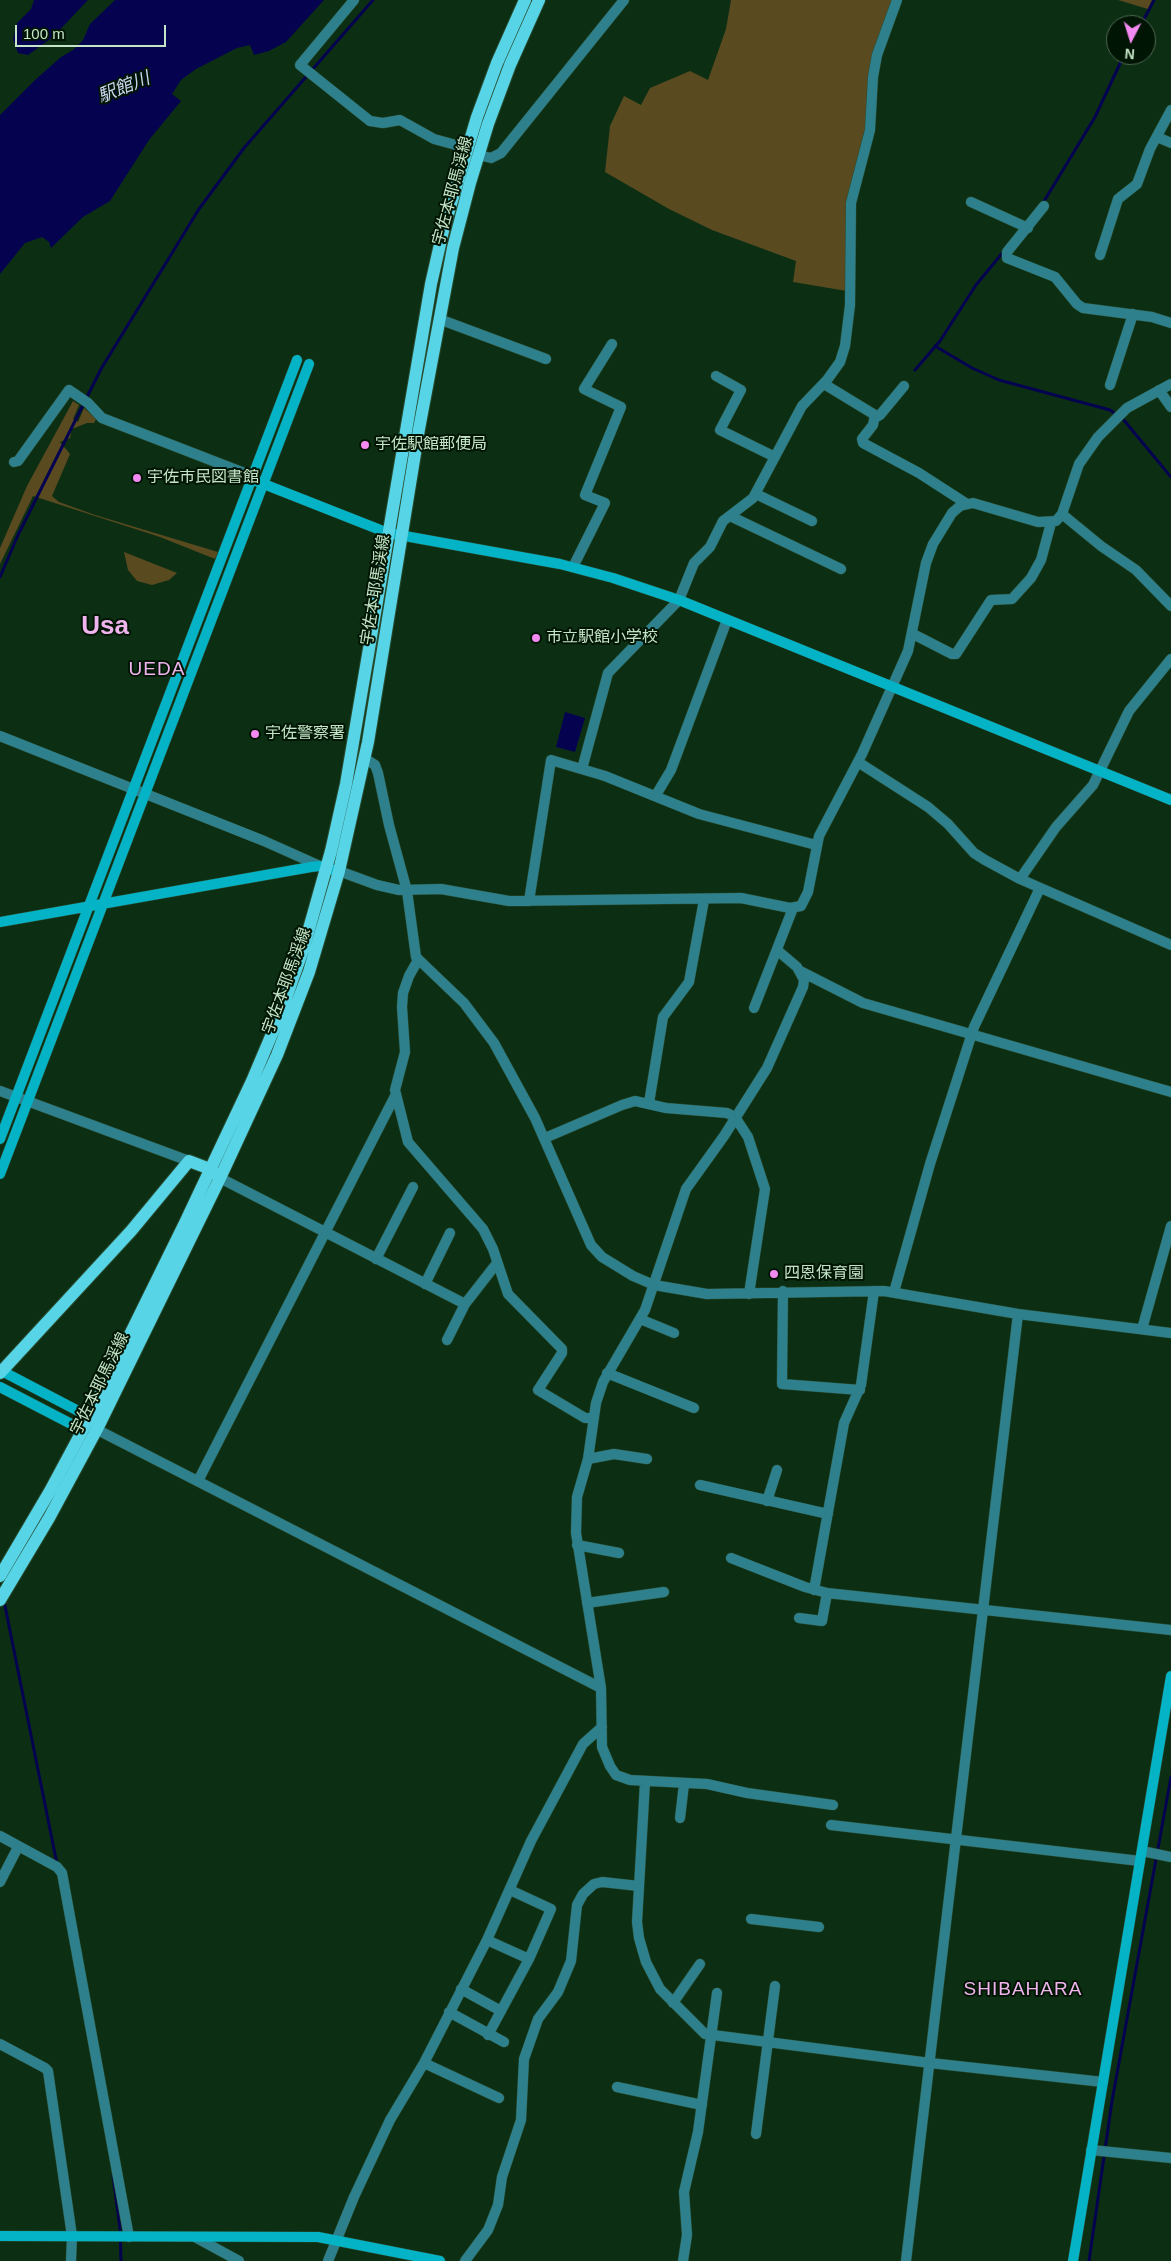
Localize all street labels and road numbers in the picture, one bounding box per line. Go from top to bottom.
street label: 宇佐本耶馬渓線 [429,134,477,248]
street label: 宇佐本耶馬渓線 [358,533,394,647]
street label: 宇佐本耶馬渓線 [259,925,315,1037]
street label: 宇佐本耶馬渓線 [67,1329,133,1439]

